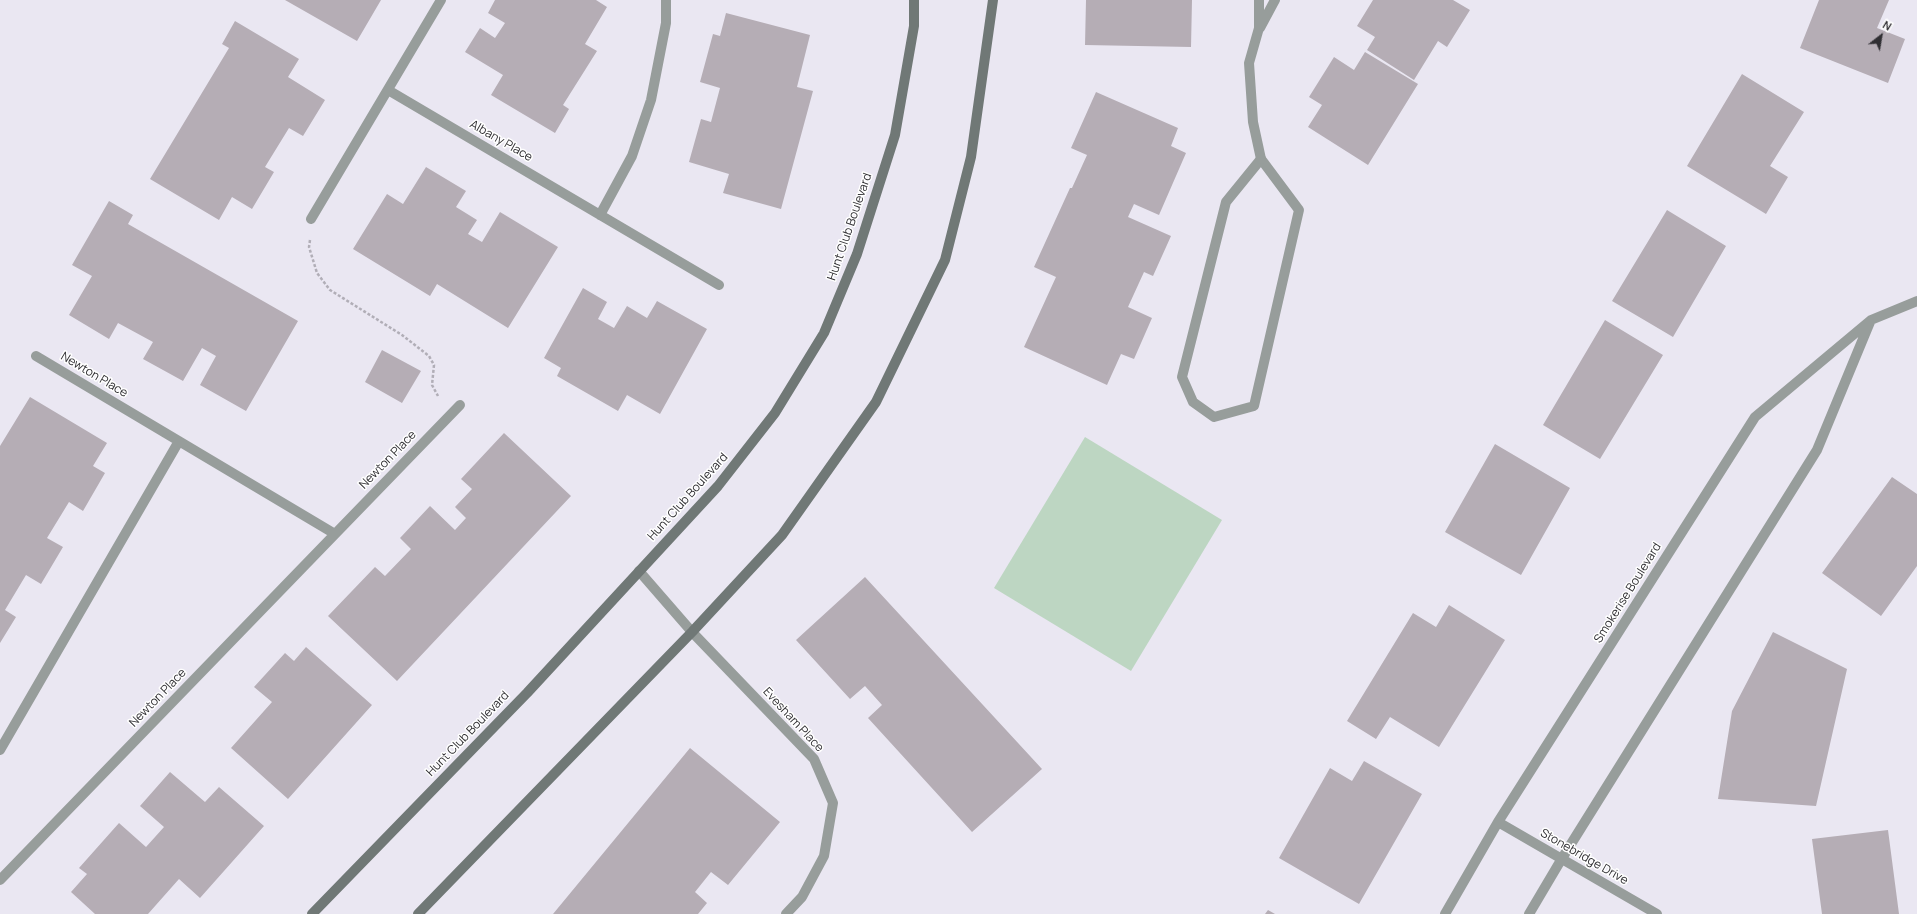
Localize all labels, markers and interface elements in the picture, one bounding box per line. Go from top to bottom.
north arrow [1861,16,1901,56]
text: N [1880,17,1895,34]
street label: Albany Place [467,117,535,165]
street label: Hunt Club Boulevard [825,171,875,283]
street label: Newton Place [58,349,130,401]
street label: Newton Place [357,428,419,492]
street label: Hunt Club Boulevard [645,450,731,544]
street label: Smokerise Boulevard [1591,540,1665,646]
street label: Newton Place [127,666,189,730]
street label: Evesham Place [760,685,826,755]
street label: Hunt Club Boulevard [424,689,512,779]
street label: Stonebridge Drive [1537,826,1631,888]

